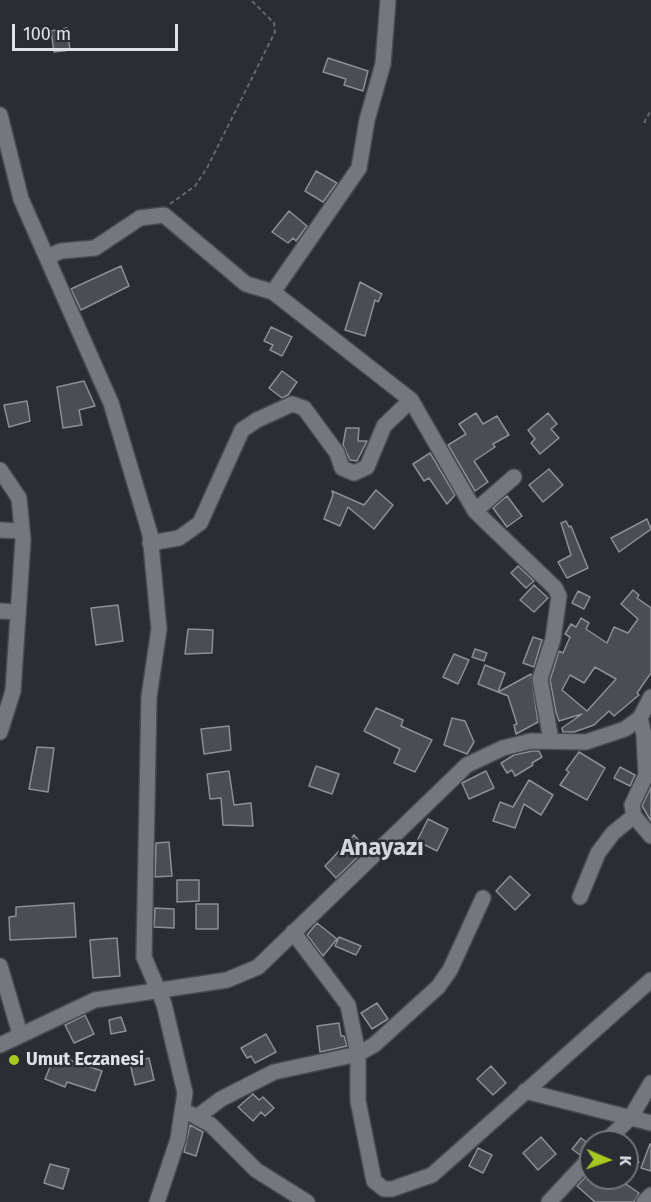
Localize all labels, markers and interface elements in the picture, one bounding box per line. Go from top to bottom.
scale bar [15,12,182,50]
text: 100 m [23,23,71,45]
district label: Anayazı [340,834,424,862]
place label: Umut Eczanesi [26,1049,144,1071]
marker: Umut Eczanesi [7,1053,21,1067]
north arrow [579,1130,639,1190]
text: K [616,1155,635,1166]

